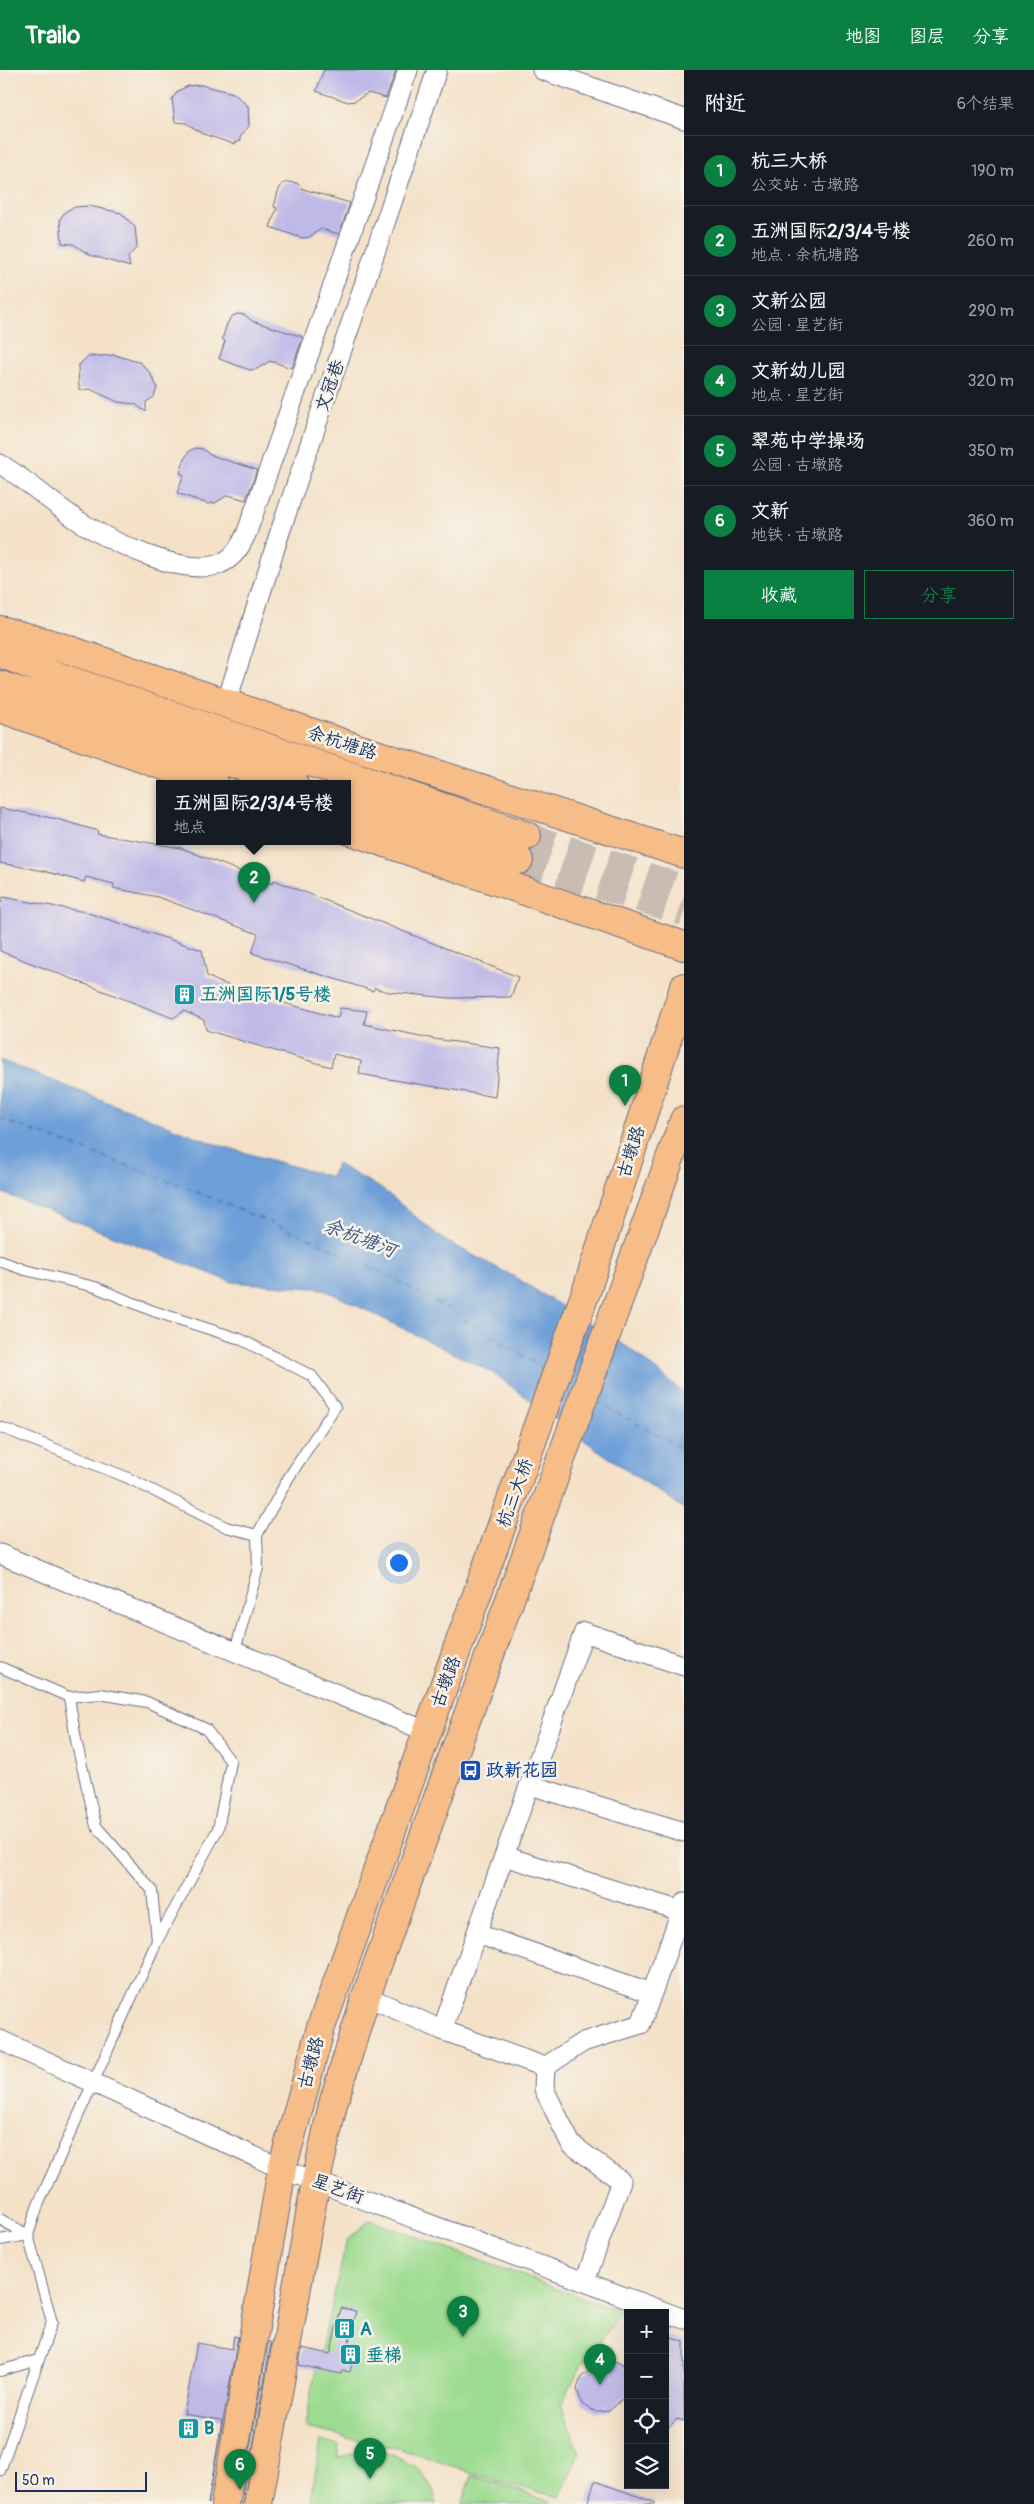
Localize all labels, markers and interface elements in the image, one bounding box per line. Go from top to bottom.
text: Trailo [25,21,80,50]
text: 地图 [845,25,881,48]
text: 图层 [909,25,945,48]
text: 分享 [973,25,1009,48]
text: 附近 [704,90,746,117]
text: 6个结果 [957,94,1014,114]
text: 杭三大桥 [751,149,827,173]
text: 1 [717,161,723,181]
text: 190 m [971,161,1014,181]
text: 公交站 · 古墩路 [751,175,859,195]
text: 五洲国际2/3/4号楼 [751,219,911,243]
text: 2 [716,231,724,251]
text: 260 m [967,231,1014,251]
text: 地点 · 余杭塘路 [751,245,859,265]
text: 文新公园 [751,289,827,313]
text: 3 [716,301,724,321]
text: 290 m [968,301,1014,321]
text: 公园 · 星艺街 [751,315,843,335]
street label: 文冠巷 [310,357,350,415]
text: 文新幼儿园 [751,359,846,383]
text: 4 [715,371,725,391]
text: 320 m [968,371,1014,391]
text: 地点 · 星艺街 [751,385,843,405]
text: 翠苑中学操场 [751,429,865,453]
text: 5 [716,441,724,461]
text: 350 m [968,441,1014,461]
text: 公园 · 古墩路 [751,455,843,475]
text: 文新 [751,499,789,523]
text: 6 [715,511,725,531]
text: 360 m [967,511,1014,531]
text: 地铁 · 古墩路 [751,525,843,545]
button: 收藏 [704,570,854,619]
button: 分享 [864,570,1014,619]
street label: 余杭塘路 [304,721,380,765]
popup [156,780,351,845]
text: 五洲国际2/3/4号楼 [174,791,333,815]
text: 地点 [174,817,206,837]
pin: 2 [238,862,270,903]
building icon: 五洲国际1/5号楼 [172,982,196,1006]
place label: 五洲国际1/5号楼 [200,983,331,1006]
pin: 1 [609,1065,641,1106]
street label: 古墩路 [612,1123,650,1181]
water label: 余杭塘河 [320,1213,403,1264]
street label: 杭三大桥 [492,1455,538,1531]
your location [386,1550,412,1576]
street label: 古墩路 [426,1653,466,1711]
bus stop icon: 政新花园 [458,1758,482,1782]
place label: 政新花园 [486,1759,558,1782]
street label: 古墩路 [293,2034,329,2092]
street label: 星艺街 [309,2169,367,2209]
pin: 3 [447,2296,479,2337]
map controls [624,2309,669,2489]
button: + [624,2309,669,2354]
building icon: A [332,2317,356,2341]
place label: A [360,2318,372,2341]
building icon: 垂梯 [338,2343,362,2367]
place label: 垂梯 [366,2344,402,2367]
pin: 4 [584,2344,616,2385]
button: − [624,2354,669,2399]
button: locate [624,2399,669,2444]
building icon: B [176,2416,200,2440]
place label: B [204,2417,214,2440]
pin: 5 [354,2438,386,2479]
button: layers [624,2444,669,2489]
pin: 6 [224,2449,256,2490]
scale bar [15,2469,148,2492]
text: 50 m [22,2472,55,2489]

